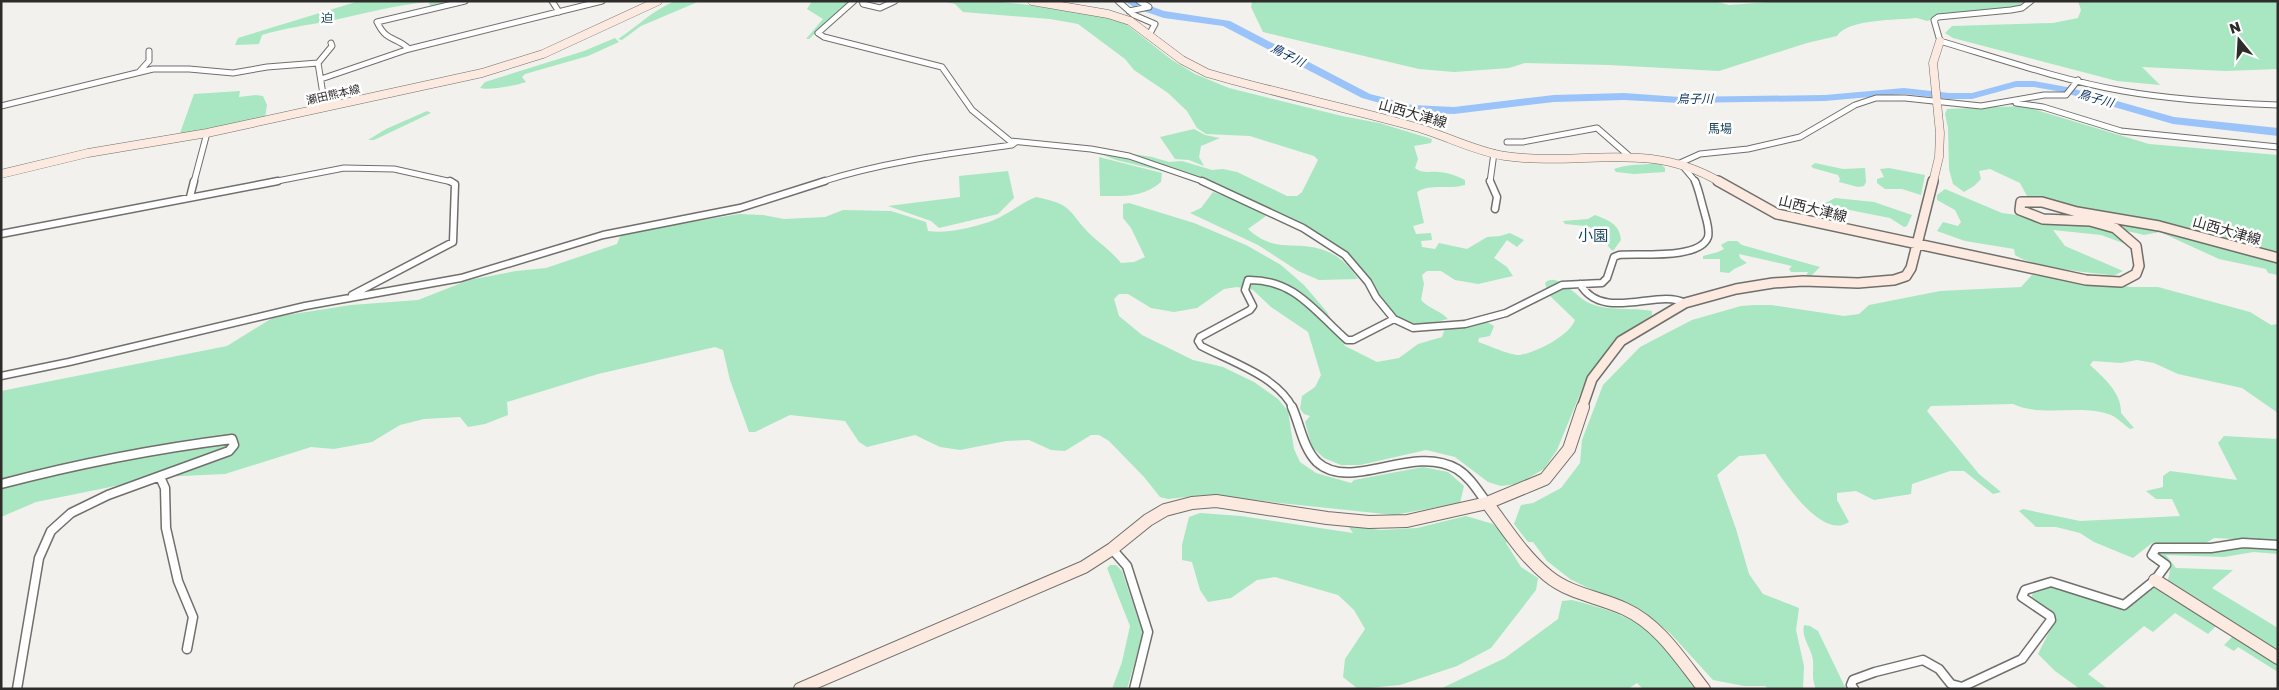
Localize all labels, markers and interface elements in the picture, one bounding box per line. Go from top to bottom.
district label: 迫 [321,10,333,25]
north arrow [2214,15,2264,65]
text: N [2227,17,2243,37]
water label: 鳥子川 [1269,40,1309,71]
street label: 瀬田熊本線 [305,81,361,107]
water label: 鳥子川 [2077,86,2117,111]
water label: 鳥子川 [1677,91,1715,106]
street label: 山西大津線 [1377,95,1449,131]
district label: 馬場 [1708,121,1732,136]
street label: 山西大津線 [1777,191,1849,225]
street label: 山西大津線 [2191,212,2263,248]
district label: 小園 [1578,226,1608,244]

